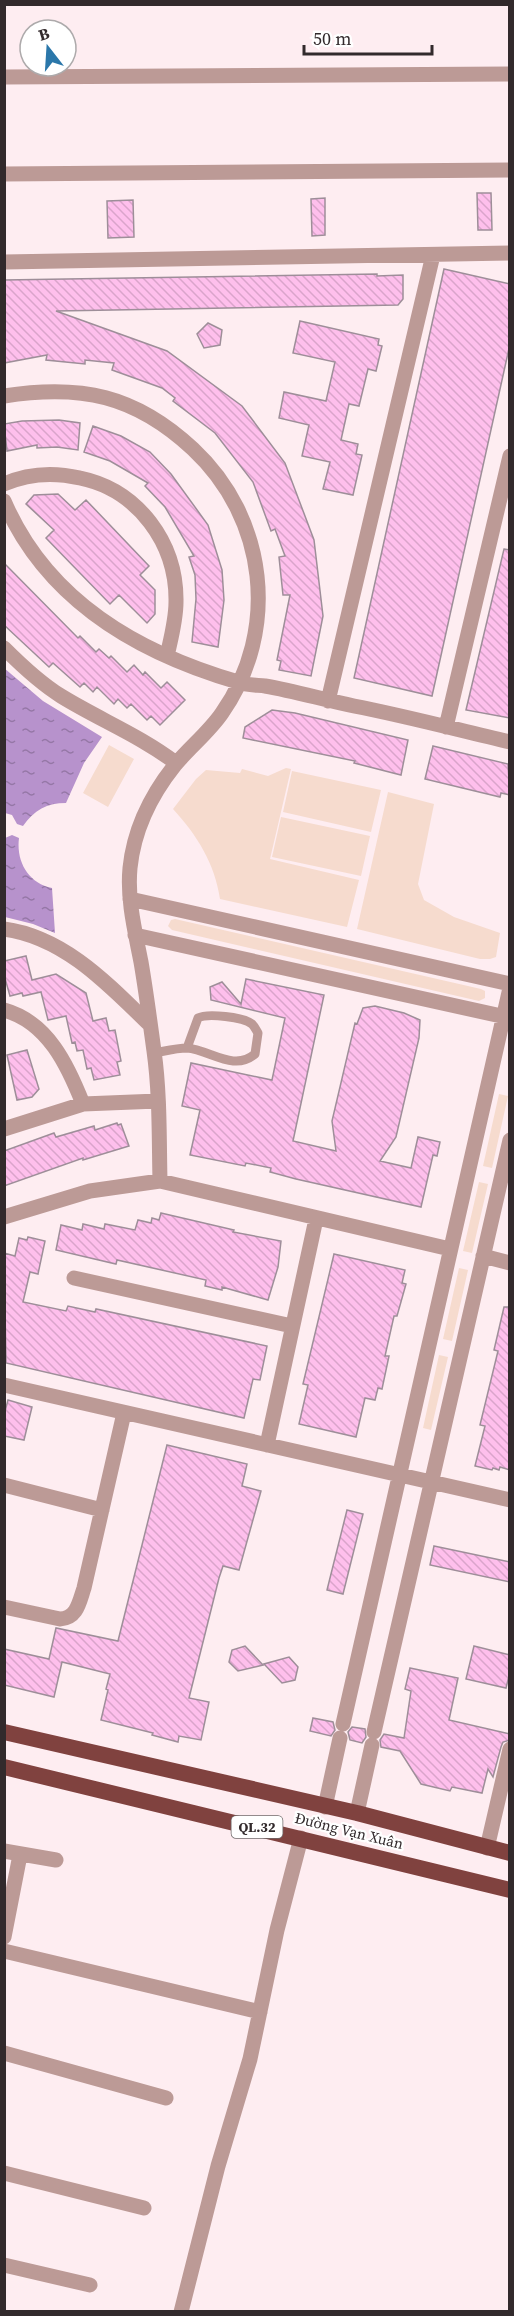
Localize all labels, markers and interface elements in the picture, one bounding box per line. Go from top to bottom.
north arrow [18,18,78,78]
scale bar [304,18,432,56]
text: B [35,21,52,46]
text: 50 m [313,26,351,51]
street label: Đường Vạn Xuân [293,1807,406,1854]
road number: QL.32 [232,1816,282,1838]

